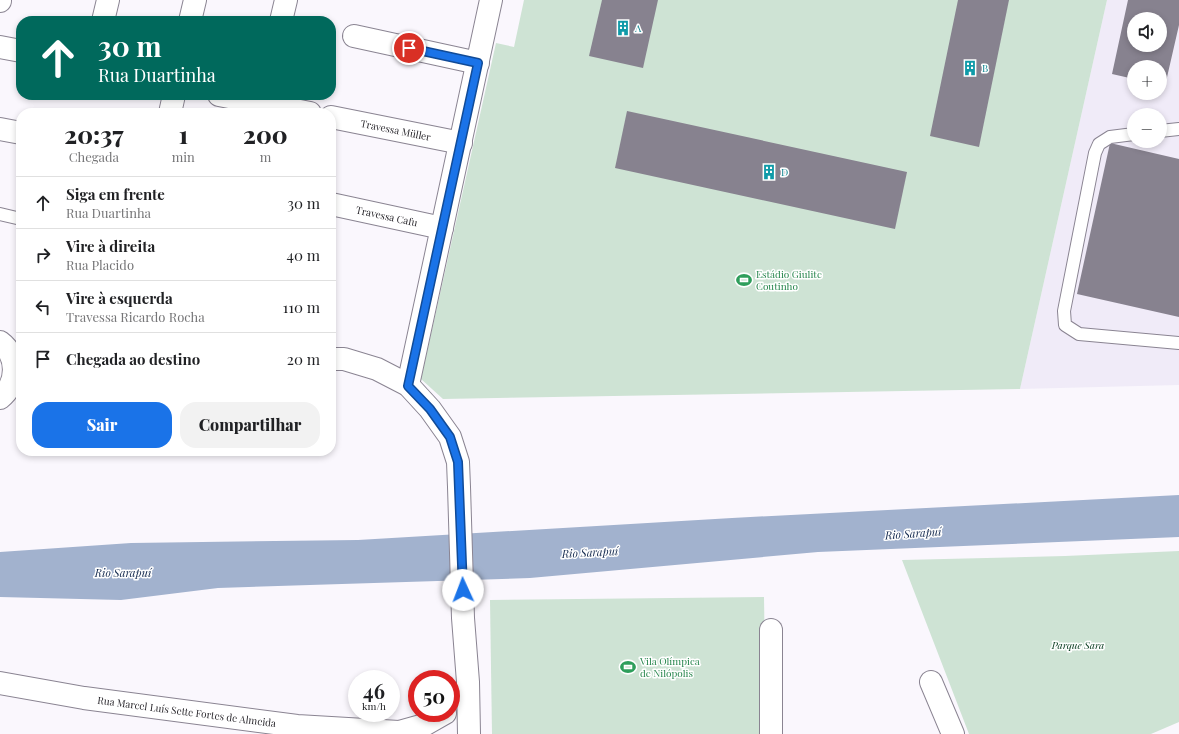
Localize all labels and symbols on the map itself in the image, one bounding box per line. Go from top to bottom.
building icon: A [614,19,632,37]
place label: A [634,21,642,35]
pin [392,31,426,65]
building icon: B [961,59,979,77]
place label: B [982,61,988,75]
street label: Travessa Müller [359,116,433,144]
building icon: D [760,163,778,181]
place label: D [781,165,788,179]
street label: Travessa Cafu [355,203,419,230]
place label: Estádio Giulite Coutinho [756,267,822,293]
sports icon: Estádio Giulite Coutinho [735,271,753,289]
water label: Rio Sarapuí [883,523,943,543]
water label: Rio Sarapuí [560,543,620,561]
water label: Rio Sarapuí [94,565,153,580]
position arrow [442,569,484,611]
park label: Parque Sara [1051,638,1104,652]
place label: Vila Olímpica de Nilópolis [639,654,700,680]
sports icon: Vila Olímpica de Nilópolis [619,658,637,676]
speed limit sign: 50 [408,670,460,722]
street label: Rua Marcel Luís Sette Fortes de Almeida [97,693,277,730]

